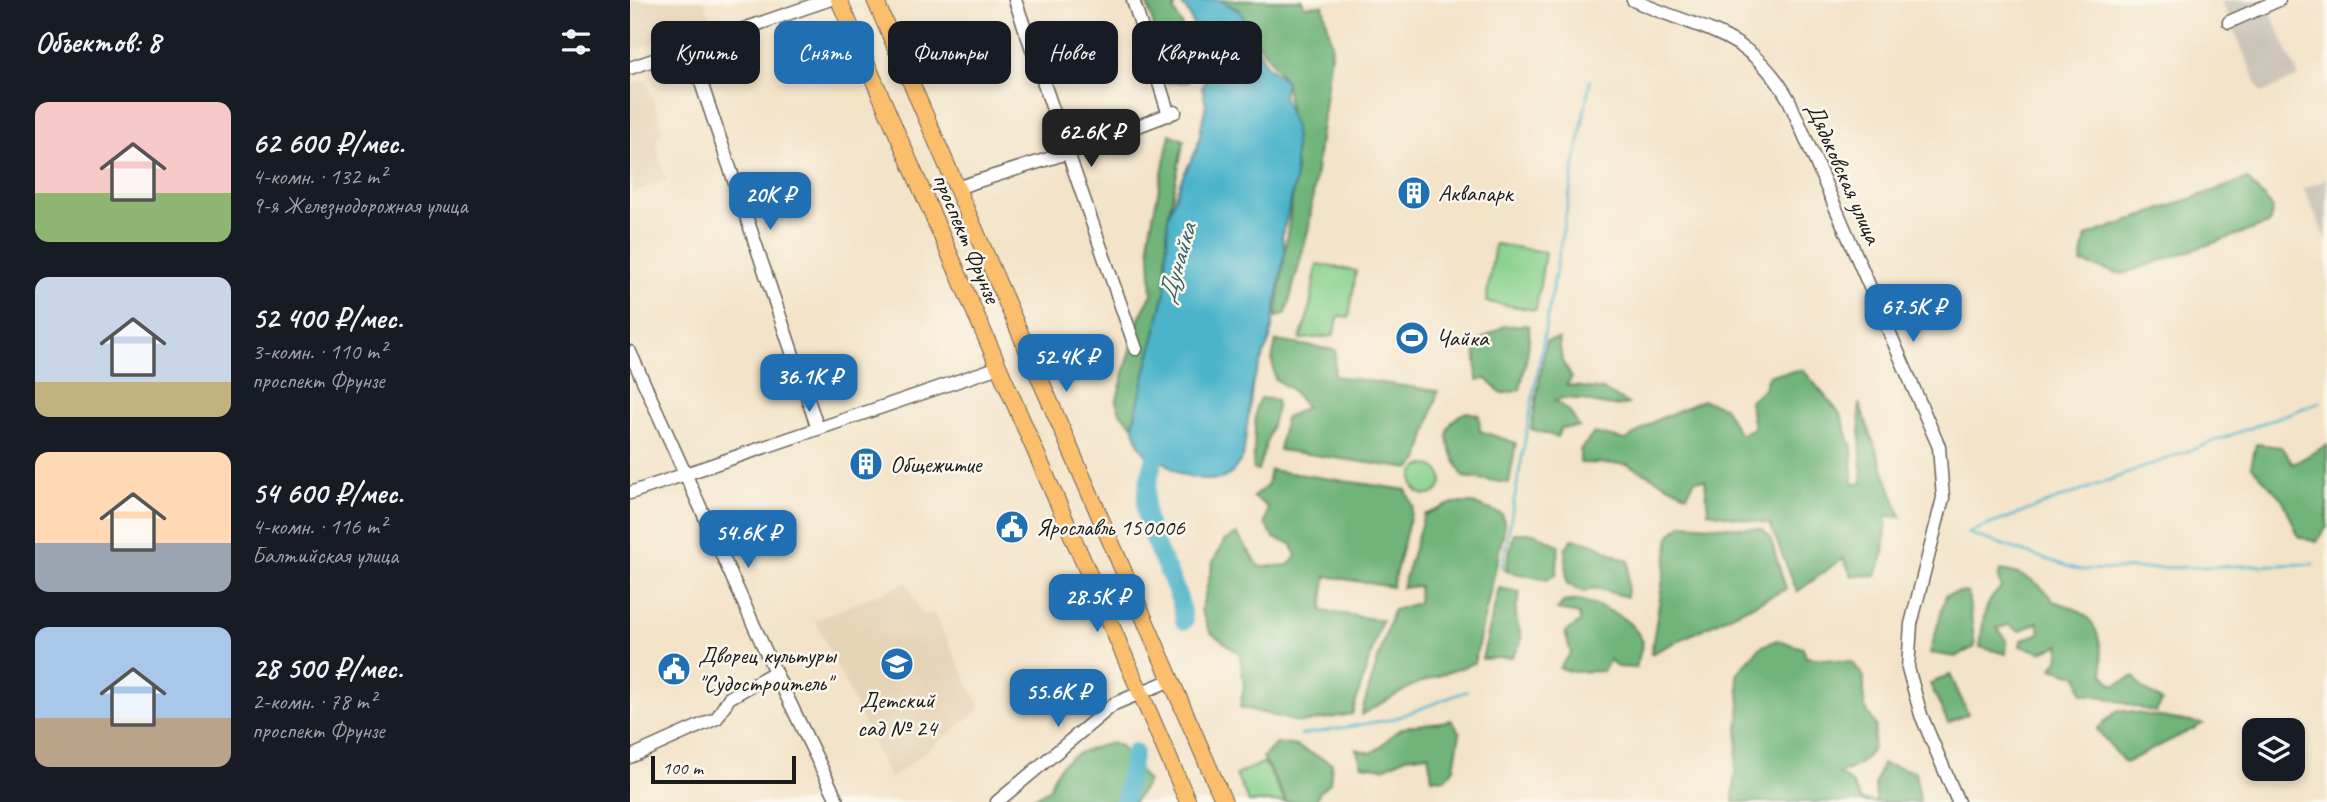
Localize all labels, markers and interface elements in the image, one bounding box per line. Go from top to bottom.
chip: Купить [651,21,760,84]
chip: Снять [774,21,874,84]
chip: Фильтры [888,21,1011,84]
chip: Новое [1025,21,1118,84]
chip: Квартира [1132,21,1262,84]
text: Объектов: 8 [35,23,160,61]
icon: filters [557,23,595,61]
street label: Дядьковская улица [1799,98,1889,250]
pin: 62.6K ₽ [1026,110,1156,169]
text: 62.6K ₽ [1058,117,1124,146]
text: 62 600 ₽/мес. [252,124,404,162]
icon: home [91,130,175,214]
text: 4-комн. · 132 m² [252,162,386,191]
street label: проспект Фрунзе [926,169,1009,309]
pin: 20K ₽ [721,173,819,232]
building icon: Аквапарк [1395,174,1433,212]
place label: Аквапарк [1438,178,1515,208]
text: 20K ₽ [745,180,795,209]
text: 9-я Железнодорожная улица [252,191,467,220]
water label: Дунайка [1150,217,1205,307]
pin: 67.5K ₽ [1848,284,1978,344]
text: 67.5K ₽ [1881,292,1945,321]
text: 52 400 ₽/мес. [252,299,403,337]
icon: home [91,305,175,389]
sports icon: Чайка [1393,319,1431,357]
place label: Чайка [1436,323,1490,353]
pin: 52.4K ₽ [1001,334,1131,394]
text: 3-комн. · 110 m² [252,337,386,366]
text: 52.4K ₽ [1034,342,1098,371]
pin: 36.1K ₽ [744,354,874,414]
text: 36.1K ₽ [776,362,842,391]
text: проспект Фрунзе [252,366,384,395]
building icon: Общежитие [847,445,885,483]
place label: Общежитие [890,449,984,479]
text: 54 600 ₽/мес. [252,474,403,512]
icon: home [91,480,175,564]
public building icon: Ярославль 150006 [993,508,1031,546]
pin: 54.6K ₽ [683,510,813,570]
text: 4-комн. · 116 m² [252,512,386,541]
place label: Ярославль 150006 [1036,512,1186,542]
text: 54.6K ₽ [716,518,780,547]
text: Балтийская улица [252,541,398,570]
pin: 28.5K ₽ [1032,574,1162,634]
text: 28.5K ₽ [1065,582,1129,611]
place label: Дворец культуры "Судостроитель" [698,640,838,698]
school or university icon: Детский сад № 24 [878,645,916,683]
text: 28 500 ₽/мес. [252,649,403,687]
public building icon: Дворец культуры "Судостроитель" [655,650,693,688]
icon: home [91,655,175,739]
pin: 55.6K ₽ [993,670,1123,729]
text: 55.6K ₽ [1026,677,1090,706]
place label: Детский сад № 24 [857,685,939,743]
text: 2-комн. · 78 m² [252,687,376,716]
text: проспект Фрунзе [252,716,384,745]
map controls [2242,718,2305,781]
button: layers [2242,718,2305,781]
scale bar [651,753,796,785]
text: 100 m [662,756,703,780]

